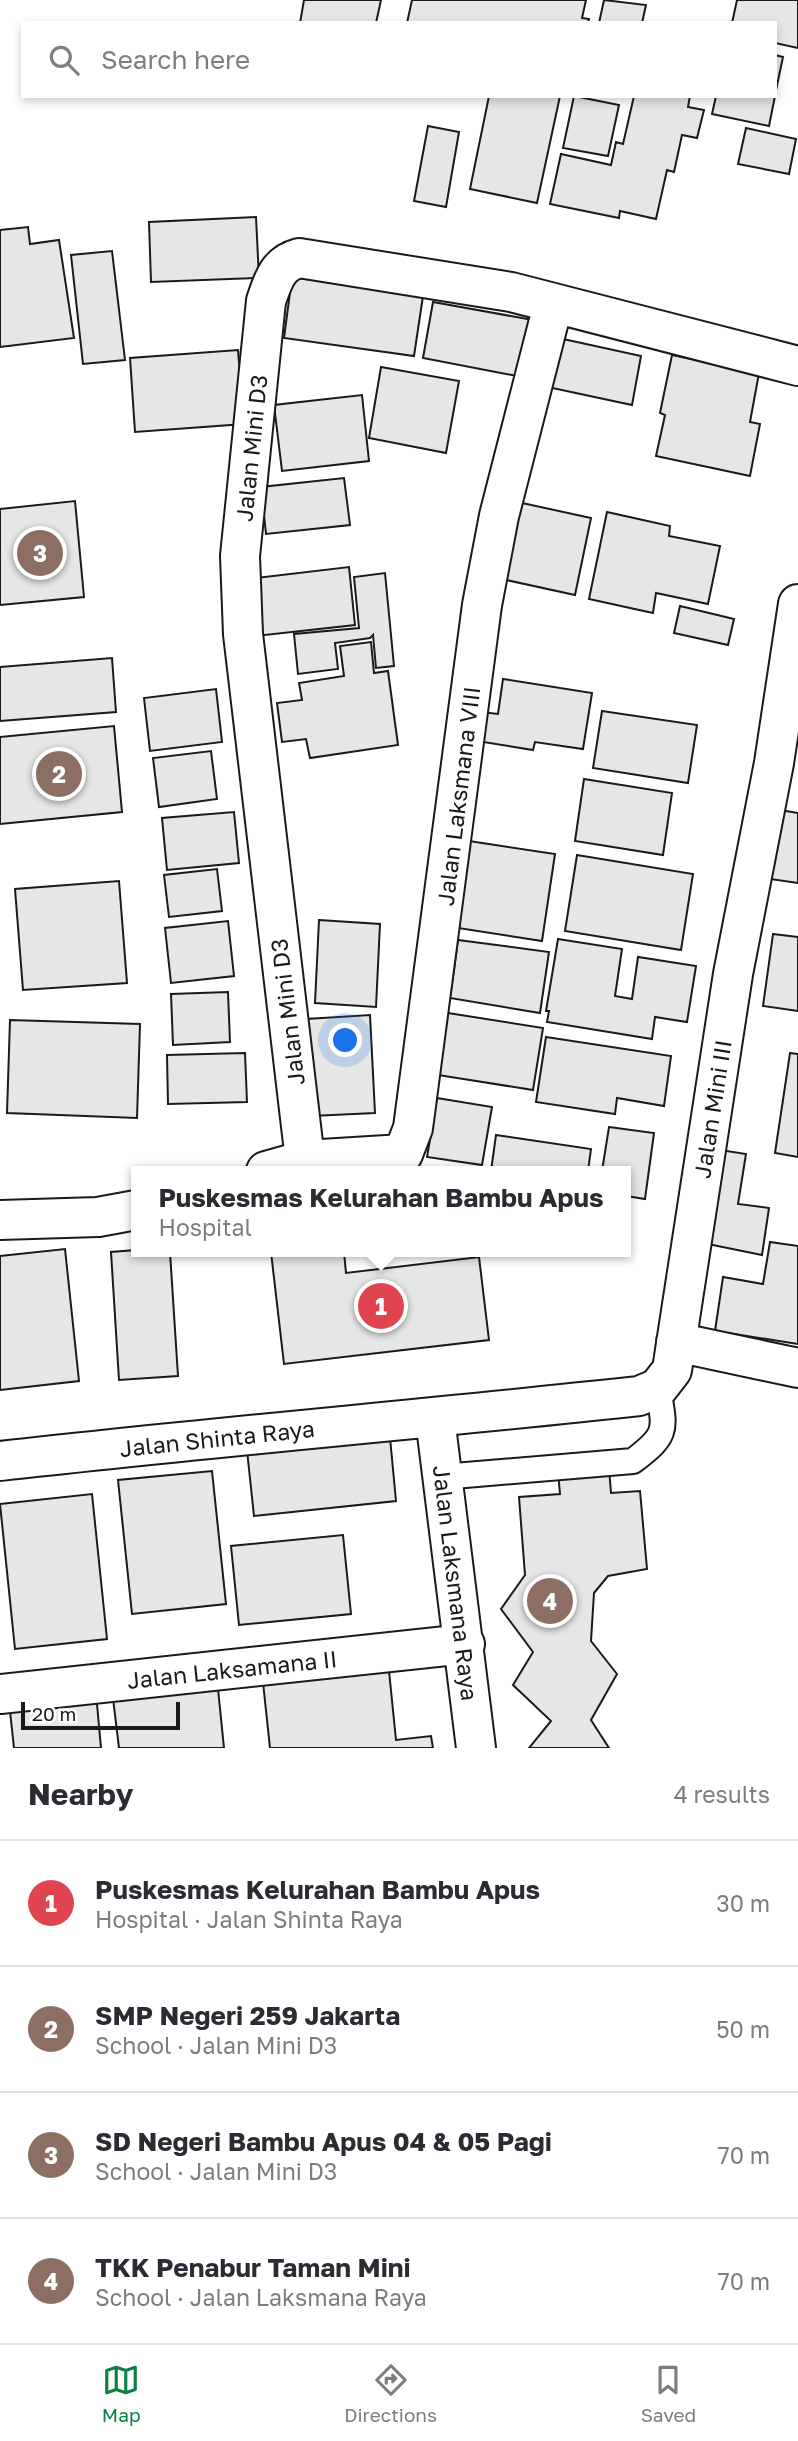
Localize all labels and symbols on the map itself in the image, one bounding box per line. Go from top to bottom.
street label: Jalan Mini D3 [229,373,273,523]
pin: 3 [17,527,63,579]
street label: Jalan Laksmana VIII [431,685,485,907]
pin: 2 [36,748,82,800]
street label: Jalan Mini D3 [264,937,310,1087]
your location [328,1023,362,1057]
street label: Jalan Mini III [687,1038,737,1180]
pin: 1 [358,1280,404,1332]
street label: Jalan Shinta Raya [118,1414,316,1462]
street label: Jalan Laksmana Raya [428,1464,484,1702]
pin: 4 [527,1575,573,1627]
street label: Jalan Laksamana II [126,1644,338,1694]
scale bar [21,1699,180,1731]

